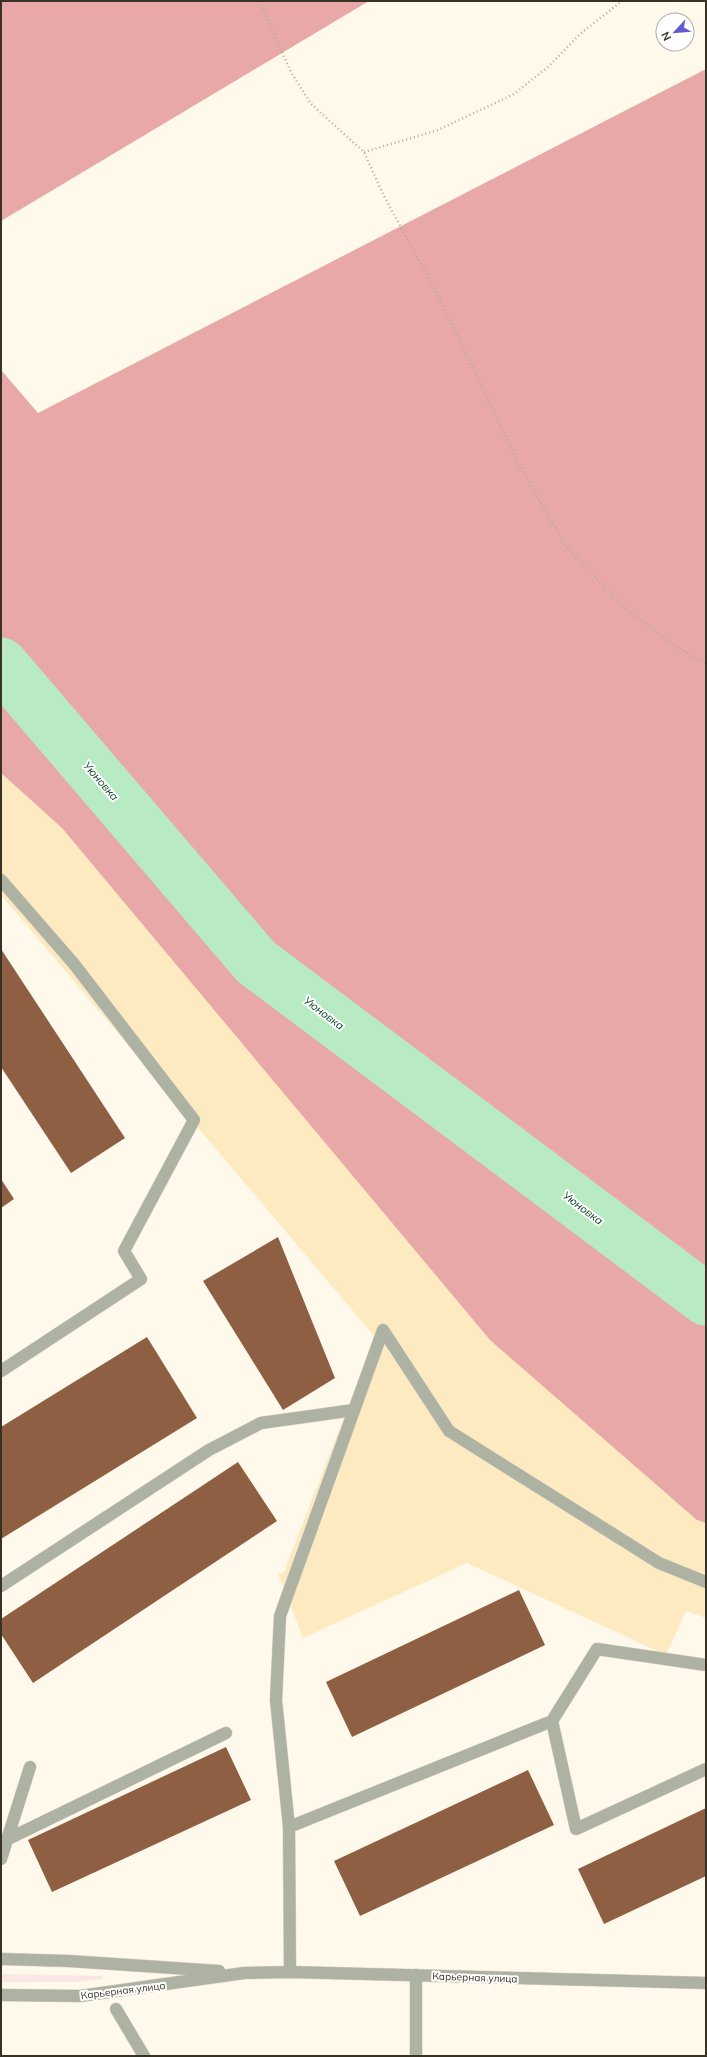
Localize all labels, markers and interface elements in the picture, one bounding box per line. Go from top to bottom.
north arrow [655,12,695,52]
text: N [658,30,674,43]
water label: Уюновка [80,759,122,804]
water label: Уюновка [301,993,347,1033]
water label: Уюновка [560,1188,606,1228]
street label: Карьерная улица [432,1970,518,1985]
street label: Карьерная улица [80,1979,166,2002]

